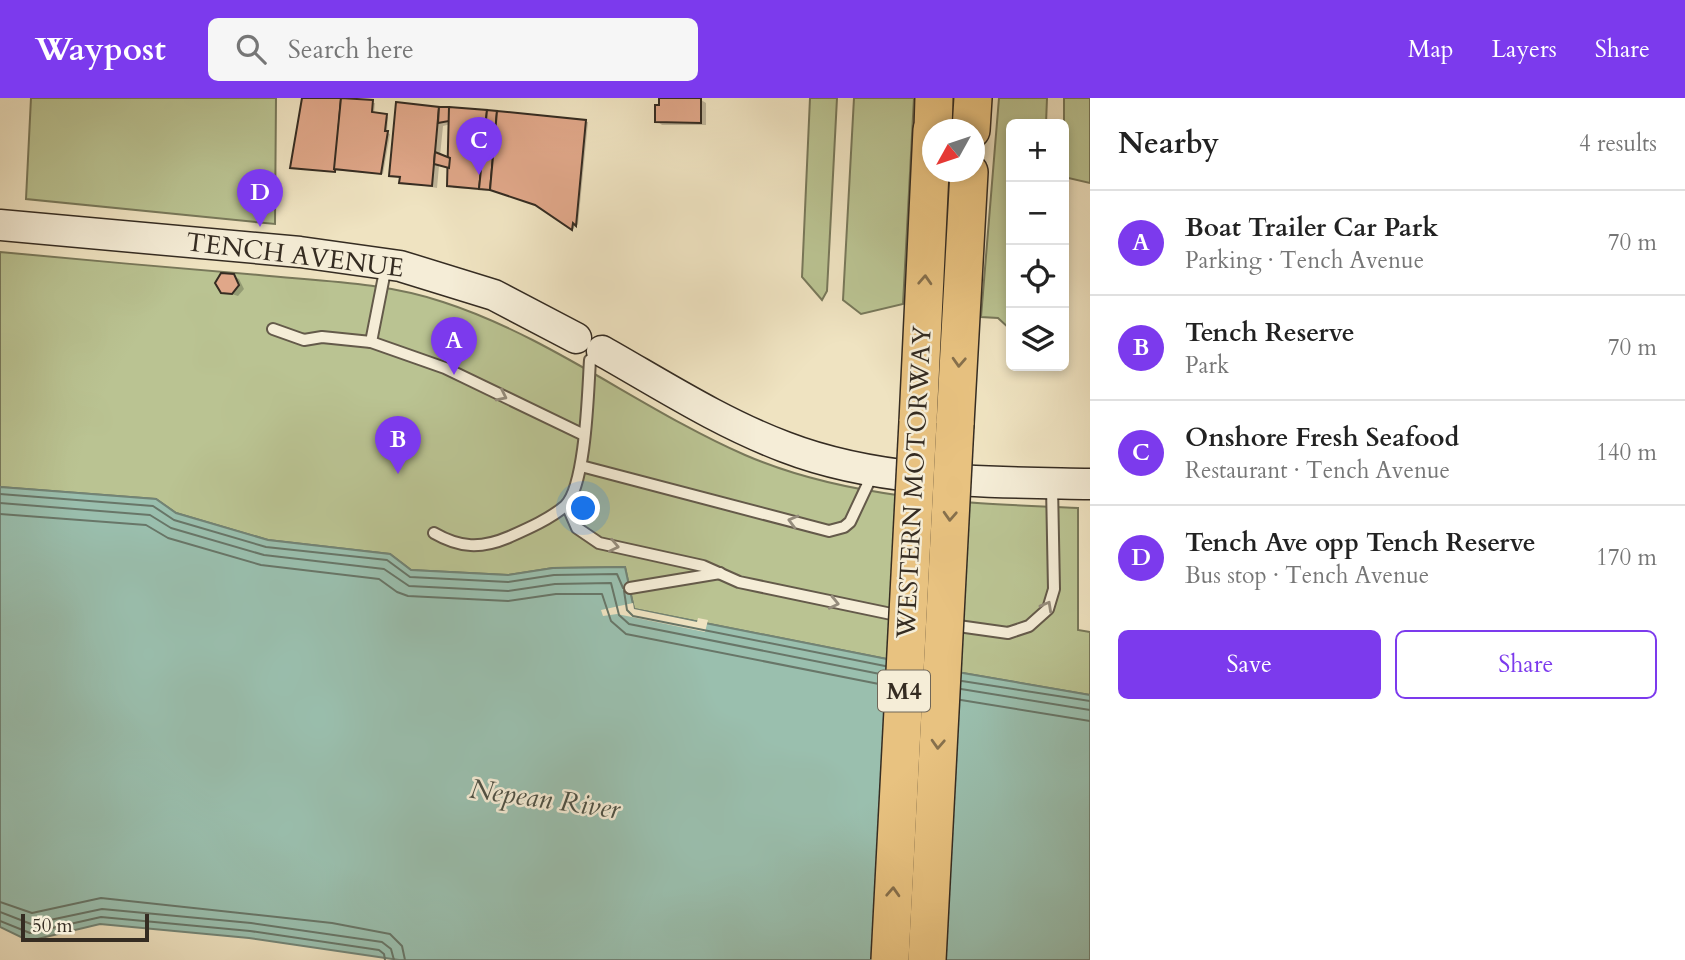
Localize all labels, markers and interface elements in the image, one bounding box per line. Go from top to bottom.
search box [208,18,698,81]
text: Waypost [35,27,166,72]
icon: search [232,30,270,68]
text: Search here [288,32,414,67]
text: Map [1408,33,1454,66]
text: Layers [1492,33,1557,66]
text: Share [1595,33,1650,66]
pin: C [456,117,502,175]
north arrow [922,119,985,182]
map controls [1006,119,1069,371]
button: + [1006,119,1069,182]
text: Nearby [1118,123,1219,164]
text: 4 results [1579,128,1657,159]
pin: D [237,169,283,227]
button: − [1006,182,1069,245]
text: Boat Trailer Car Park [1185,210,1439,245]
street label: TENCH AVENUE [184,224,406,286]
text: A [1132,227,1150,258]
text: 70 m [1608,227,1657,258]
button: locate [1006,245,1069,308]
text: Parking · Tench Avenue [1185,245,1424,276]
one-way arrow [917,274,932,285]
button: layers [1006,308,1069,371]
text: Tench Reserve [1185,315,1355,350]
pin: A [431,317,477,375]
street label: WESTERN MOTORWAY [888,324,940,640]
text: B [1133,332,1149,363]
text: 70 m [1608,332,1657,363]
text: Park [1185,350,1229,381]
one-way arrow [951,357,966,368]
one-way arrow [495,387,507,401]
pin: B [375,416,421,474]
text: Onshore Fresh Seafood [1185,420,1459,455]
text: C [1132,437,1150,468]
text: 140 m [1596,437,1657,468]
text: Restaurant · Tench Avenue [1185,455,1450,486]
your location [566,491,600,525]
one-way arrow [943,511,958,522]
one-way arrow [787,515,799,529]
text: Tench Ave opp Tench Reserve [1185,525,1536,560]
one-way arrow [608,538,620,553]
text: D [1131,542,1151,573]
text: 170 m [1596,542,1657,573]
text: Bus stop · Tench Avenue [1185,560,1429,591]
one-way arrow [828,594,840,609]
one-way arrow [1039,601,1053,614]
button: Save [1118,630,1381,699]
button: Share [1395,630,1657,699]
road number: M4 [878,670,930,712]
one-way arrow [931,738,946,749]
water label: Nepean River [467,770,623,828]
one-way arrow [886,886,901,897]
scale bar [21,911,149,943]
text: 50 m [32,913,73,939]

